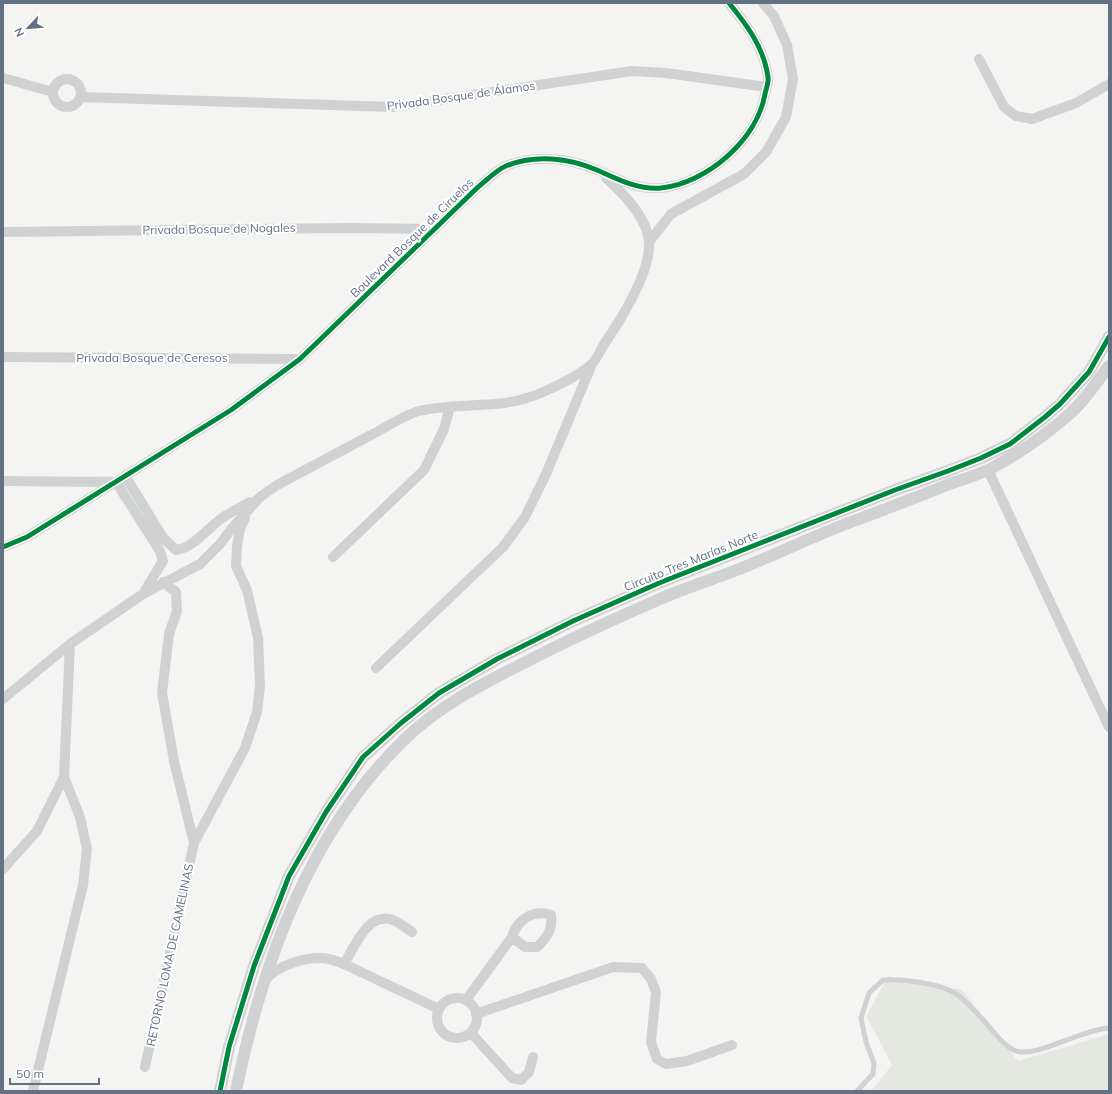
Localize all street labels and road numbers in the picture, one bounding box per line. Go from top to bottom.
street label: Privada Bosque de Álamos [386,78,536,113]
street label: Boulevard Bosque de Ciruelos [347,175,476,301]
street label: Privada Bosque de Nogales [142,220,296,237]
street label: Privada Bosque de Ceresos [76,350,228,365]
street label: Circuito Tres Marías Norte [621,527,760,594]
street label: RETORNO LOMA DE CAMELINAS [143,862,196,1048]

